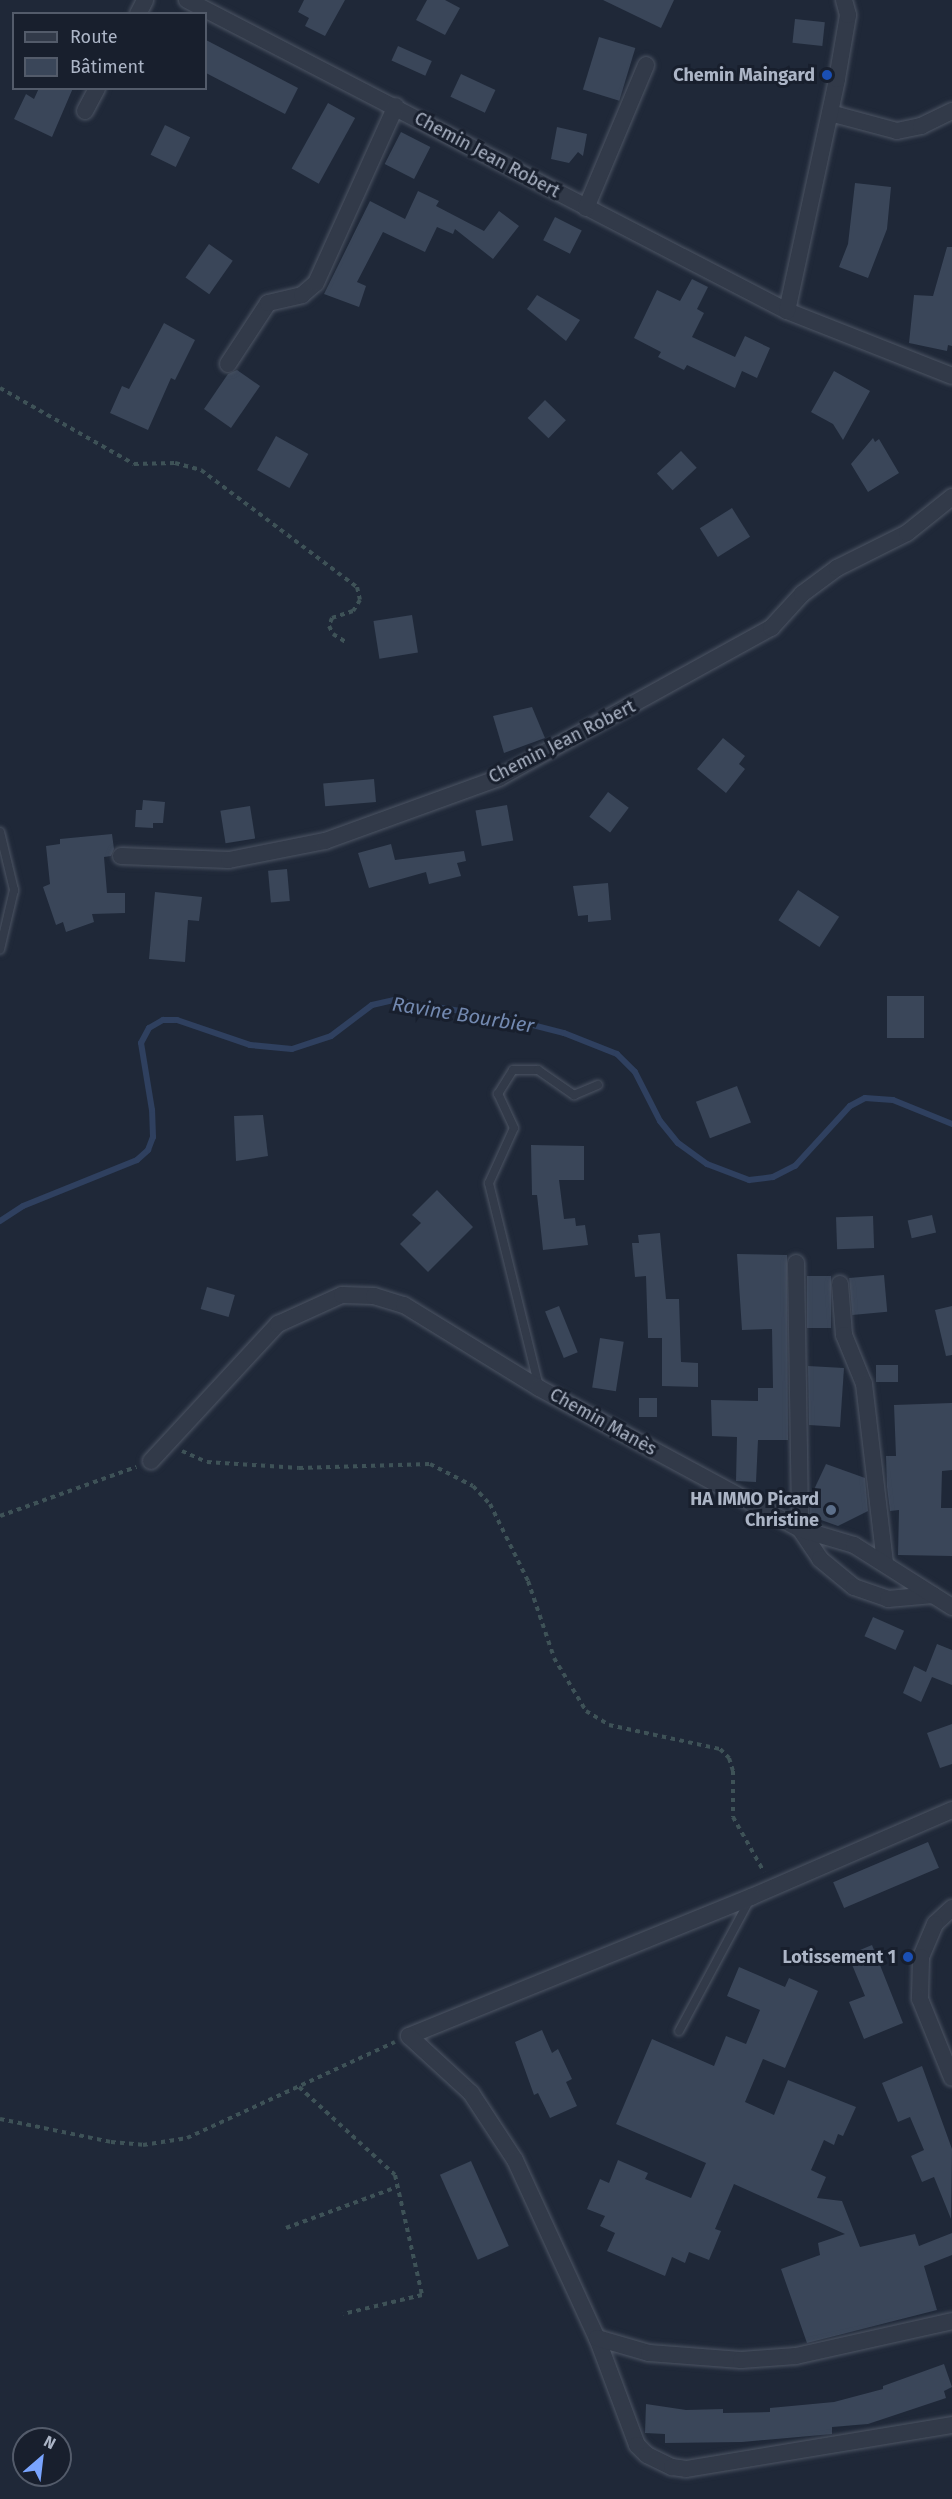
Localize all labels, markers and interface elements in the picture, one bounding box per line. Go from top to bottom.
legend [12,12,207,90]
text: Route [70,26,118,48]
text: Bâtiment [70,56,145,78]
place label: Chemin Maingard [673,64,815,86]
marker: Chemin Maingard [820,68,834,82]
street label: Chemin Jean Robert [411,108,563,202]
street label: Chemin Jean Robert [485,696,639,788]
water label: Ravine Bourbier [390,992,536,1038]
street label: Chemin Manès [546,1384,660,1460]
place label: HA IMMO Picard Christine [690,1489,819,1532]
marker: HA IMMO Picard Christine [824,1503,838,1517]
place label: Lotissement 1 [782,1946,896,1968]
marker: Lotissement 1 [901,1950,915,1964]
north arrow [12,2427,72,2487]
text: N [41,2432,59,2453]

